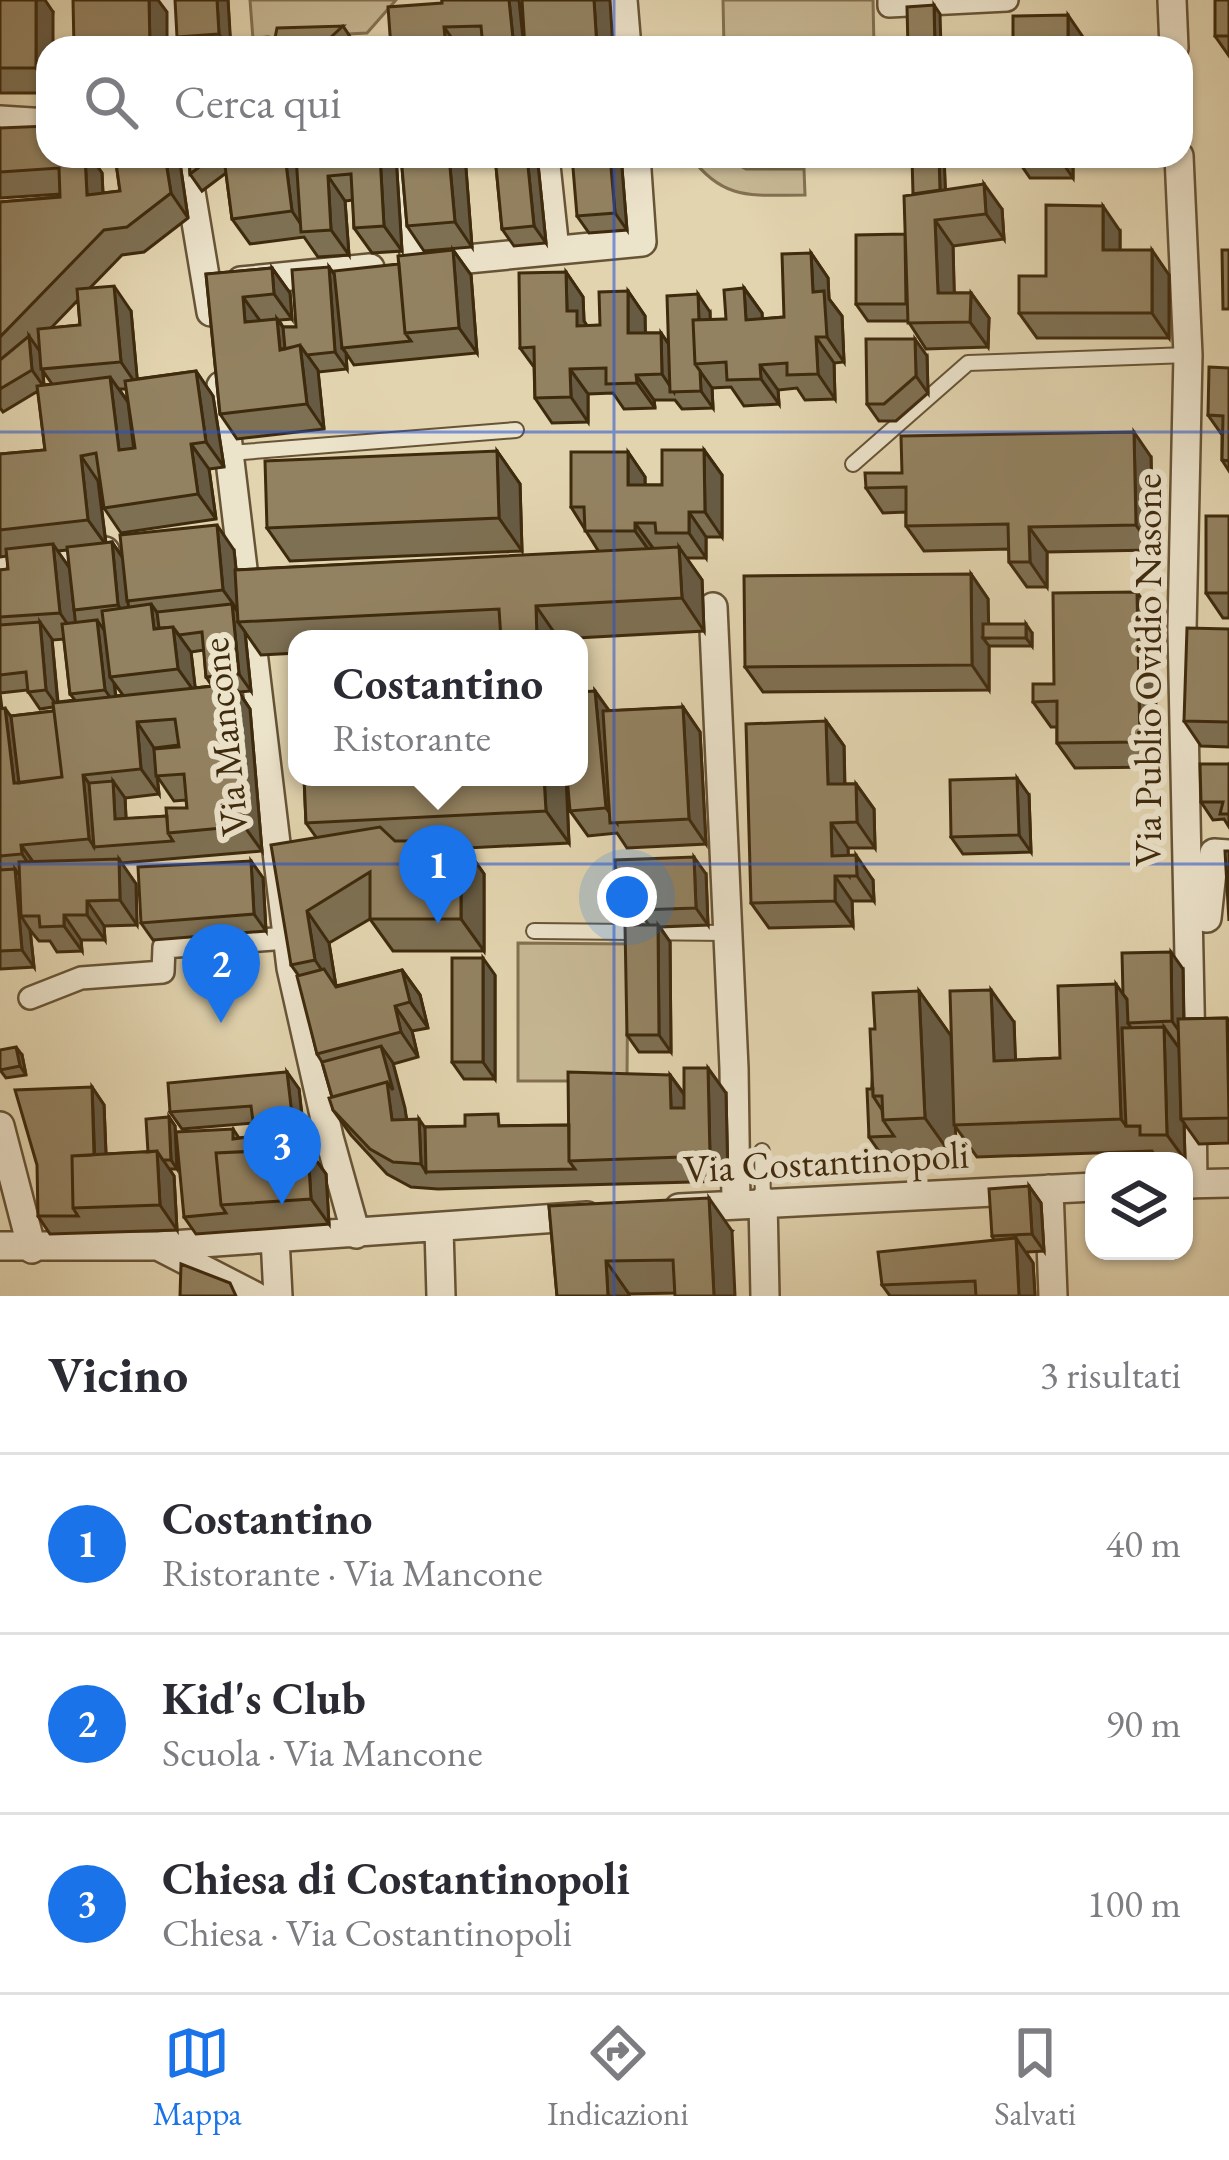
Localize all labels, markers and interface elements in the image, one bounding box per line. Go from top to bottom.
search box [36,36,1193,168]
icon: search [78,69,144,135]
text: Cerca qui [174,73,341,131]
street label: Via Publio Ovidio Nasone [1122,474,1173,866]
popup [288,630,588,786]
street label: Via Mancone [189,635,260,839]
text: Costantino [333,654,543,712]
text: Ristorante [333,712,491,763]
pin: 1 [399,825,477,924]
your location [597,867,657,927]
pin: 2 [182,924,260,1023]
pin: 3 [243,1106,321,1205]
street label: Via Costantinopoli [682,1129,970,1194]
map controls [1085,1152,1193,1260]
button: layers [1085,1152,1193,1260]
text: Vicino [48,1341,188,1407]
text: 3 risultati [1040,1349,1181,1400]
text: Costantino [162,1489,372,1547]
text: 1 [77,1518,97,1569]
text: 40 m [1105,1518,1181,1569]
text: Ristorante · Via Mancone [162,1547,543,1598]
text: Kid's Club [162,1669,366,1727]
text: 2 [77,1698,97,1749]
text: 90 m [1105,1698,1181,1749]
text: Scuola · Via Mancone [162,1727,483,1778]
text: Chiesa di Costantinopoli [162,1849,630,1907]
text: 3 [77,1878,97,1929]
text: 100 m [1087,1878,1181,1929]
text: Chiesa · Via Costantinopoli [162,1907,572,1958]
tab: Mappa [153,2020,242,2135]
tab: Indicazioni [547,2020,689,2135]
tab: Salvati [994,2020,1076,2135]

